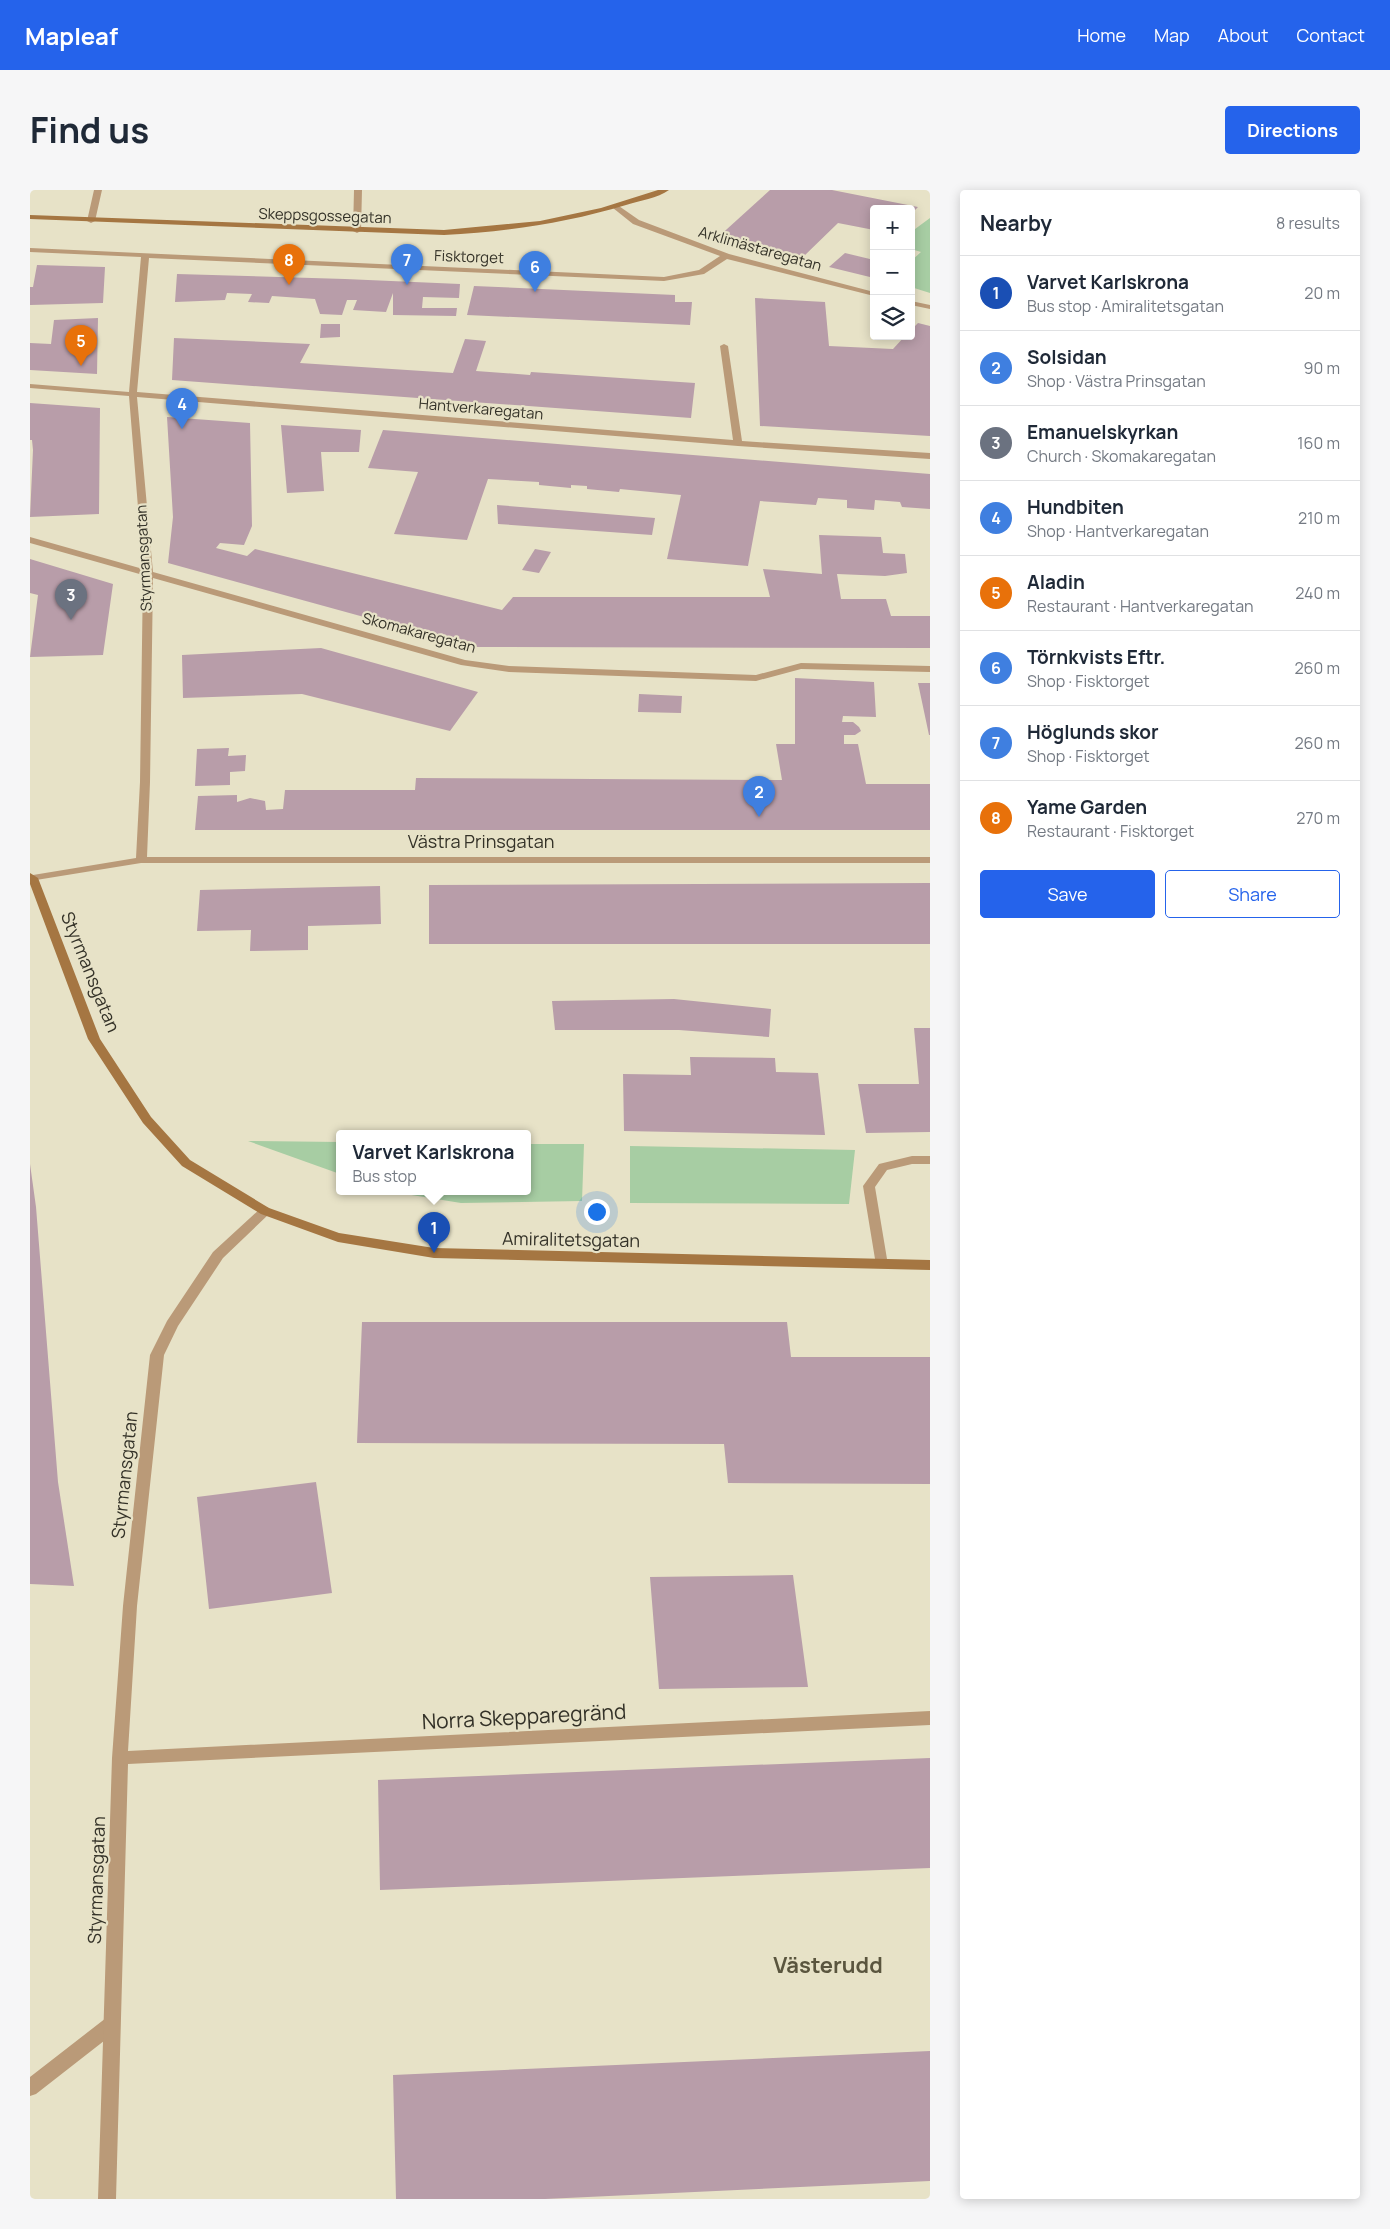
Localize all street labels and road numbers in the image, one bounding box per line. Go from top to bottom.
street label: Skeppsgossegatan [258,203,392,228]
street label: Arklimästaregatan [696,221,824,276]
street label: Fisktorget [434,245,504,268]
street label: Hantverkaregatan [418,393,544,424]
street label: Styrmansgatan [130,504,157,612]
street label: Skomakaregatan [360,607,478,658]
street label: Västra Prinsgatan [408,829,554,853]
street label: Styrmansgatan [56,908,126,1035]
street label: Amiralitetsgatan [502,1226,640,1252]
street label: Styrmansgatan [105,1410,143,1540]
street label: Norra Skepparegränd [421,1697,627,1735]
street label: Styrmansgatan [82,1816,110,1944]

